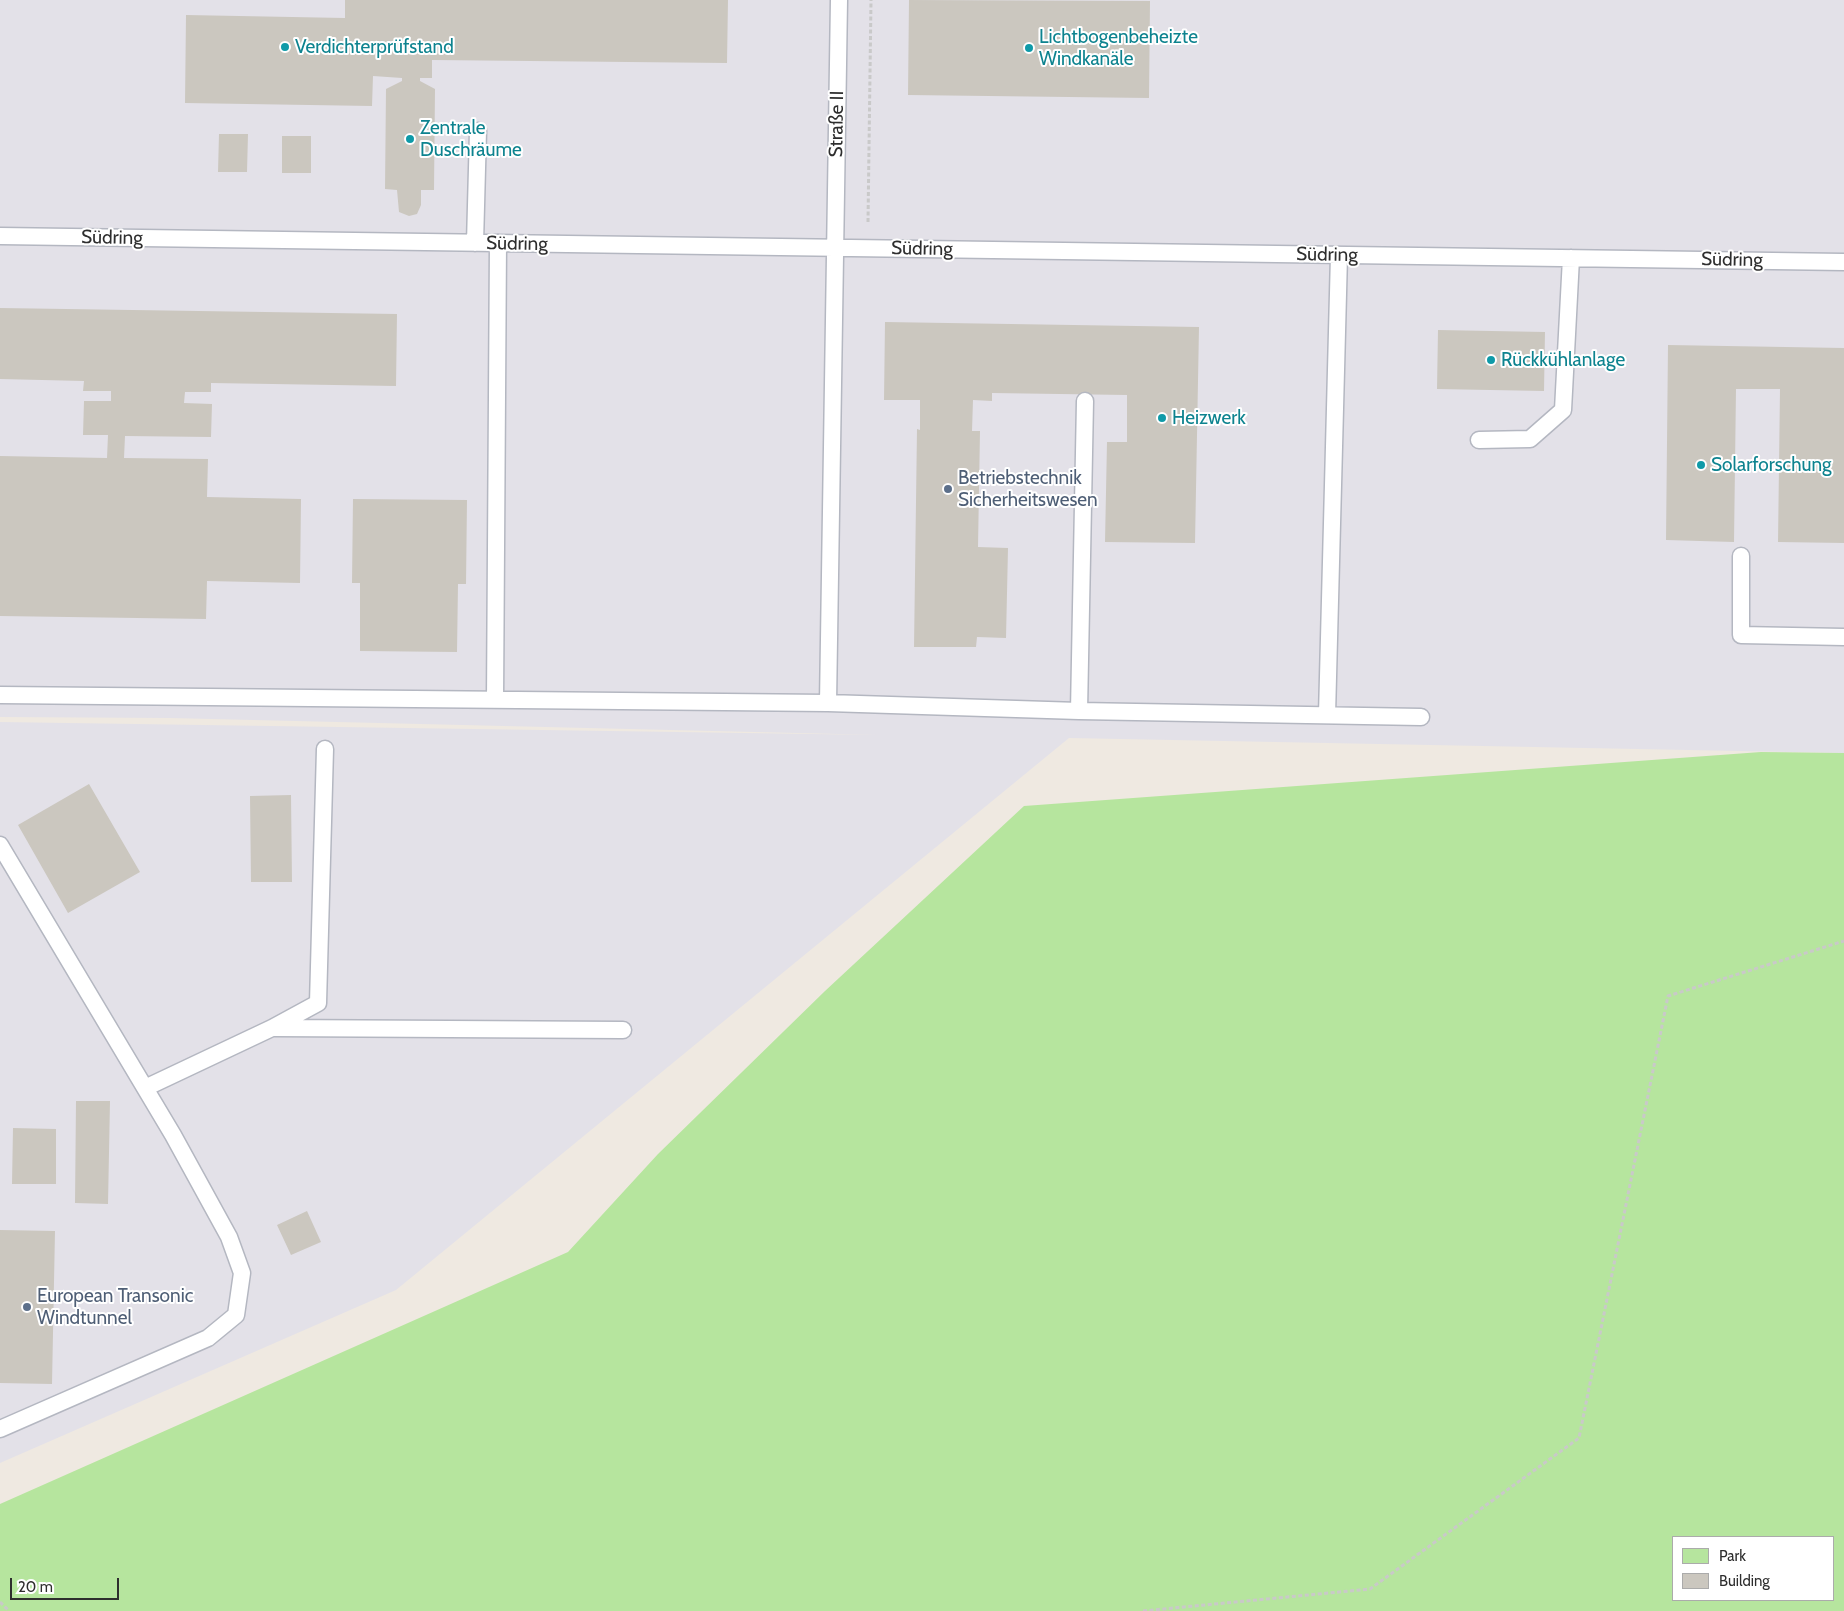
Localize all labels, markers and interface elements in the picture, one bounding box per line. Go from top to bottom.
place label: Lichtbogenbeheizte Windkanäle [1039,26,1198,70]
place label: Verdichterprüfstand [295,36,454,58]
marker: Verdichterprüfstand [279,41,291,53]
marker: Lichtbogenbeheizte Windkanäle [1023,42,1035,54]
street label: Straße II [825,90,849,158]
place label: Zentrale Duschräume [420,117,522,161]
marker: Zentrale Duschräume [404,133,416,145]
street label: Südring [81,226,143,250]
street label: Südring [486,232,548,256]
street label: Südring [891,237,953,261]
street label: Südring [1296,243,1358,267]
street label: Südring [1701,248,1763,272]
place label: Rückkühlanlage [1501,349,1625,371]
marker: Rückkühlanlage [1485,354,1497,366]
place label: Heizwerk [1172,407,1246,429]
marker: Heizwerk [1156,412,1168,424]
place label: Solarforschung [1711,454,1832,476]
marker: Solarforschung [1695,459,1707,471]
place label: Betriebstechnik Sicherheitswesen [958,467,1098,511]
marker: Betriebstechnik Sicherheitswesen [942,483,954,495]
place label: European Transonic Windtunnel [37,1285,193,1329]
marker: European Transonic Windtunnel [21,1301,33,1313]
legend [1672,1536,1834,1601]
text: Park [1719,1547,1746,1565]
scale bar [12,1568,121,1600]
text: Building [1719,1572,1770,1590]
text: 20 m [18,1578,53,1596]

